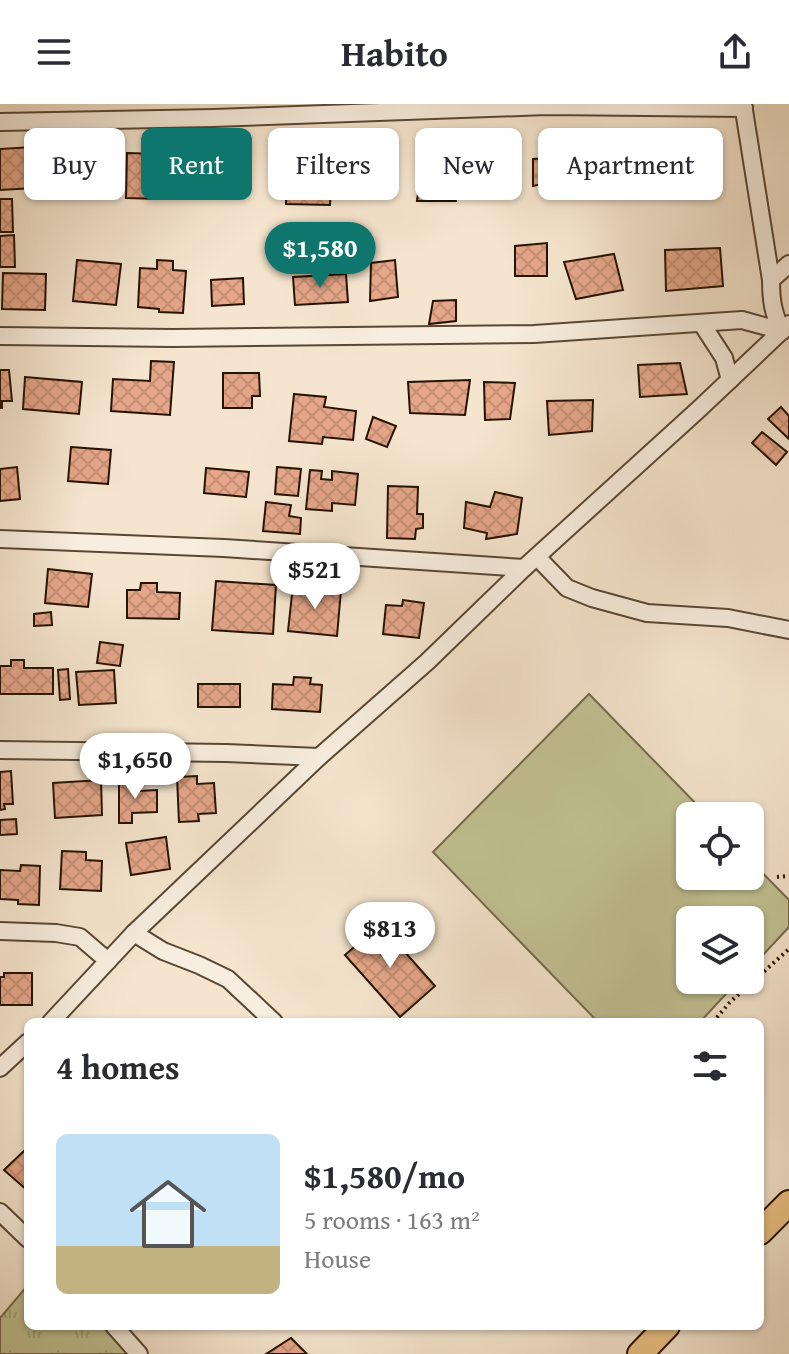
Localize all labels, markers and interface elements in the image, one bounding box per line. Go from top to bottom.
text: Habito [341,26,448,79]
icon: menu [32,30,76,74]
icon: share [713,30,757,74]
chip: Buy [24,128,125,200]
chip: Rent [141,128,252,200]
chip: Filters [268,128,399,200]
chip: New [415,128,522,200]
chip: Apartment [538,128,723,200]
pin: $1,580 [255,222,385,290]
text: $1,580 [283,228,357,267]
pin: $521 [268,543,362,611]
text: $521 [288,549,342,588]
pin: $1,650 [70,733,200,801]
text: $1,650 [98,739,172,778]
map controls [676,802,764,994]
button: locate [676,802,764,890]
pin: $813 [343,902,437,970]
button: layers [676,906,764,994]
text: $813 [363,908,417,947]
text: 4 homes [56,1042,180,1091]
icon: filters [688,1044,732,1088]
text: $1,580/mo [304,1151,465,1200]
icon: home [120,1166,216,1262]
text: 5 rooms · 163 m² [304,1200,480,1239]
text: House [304,1239,371,1278]

